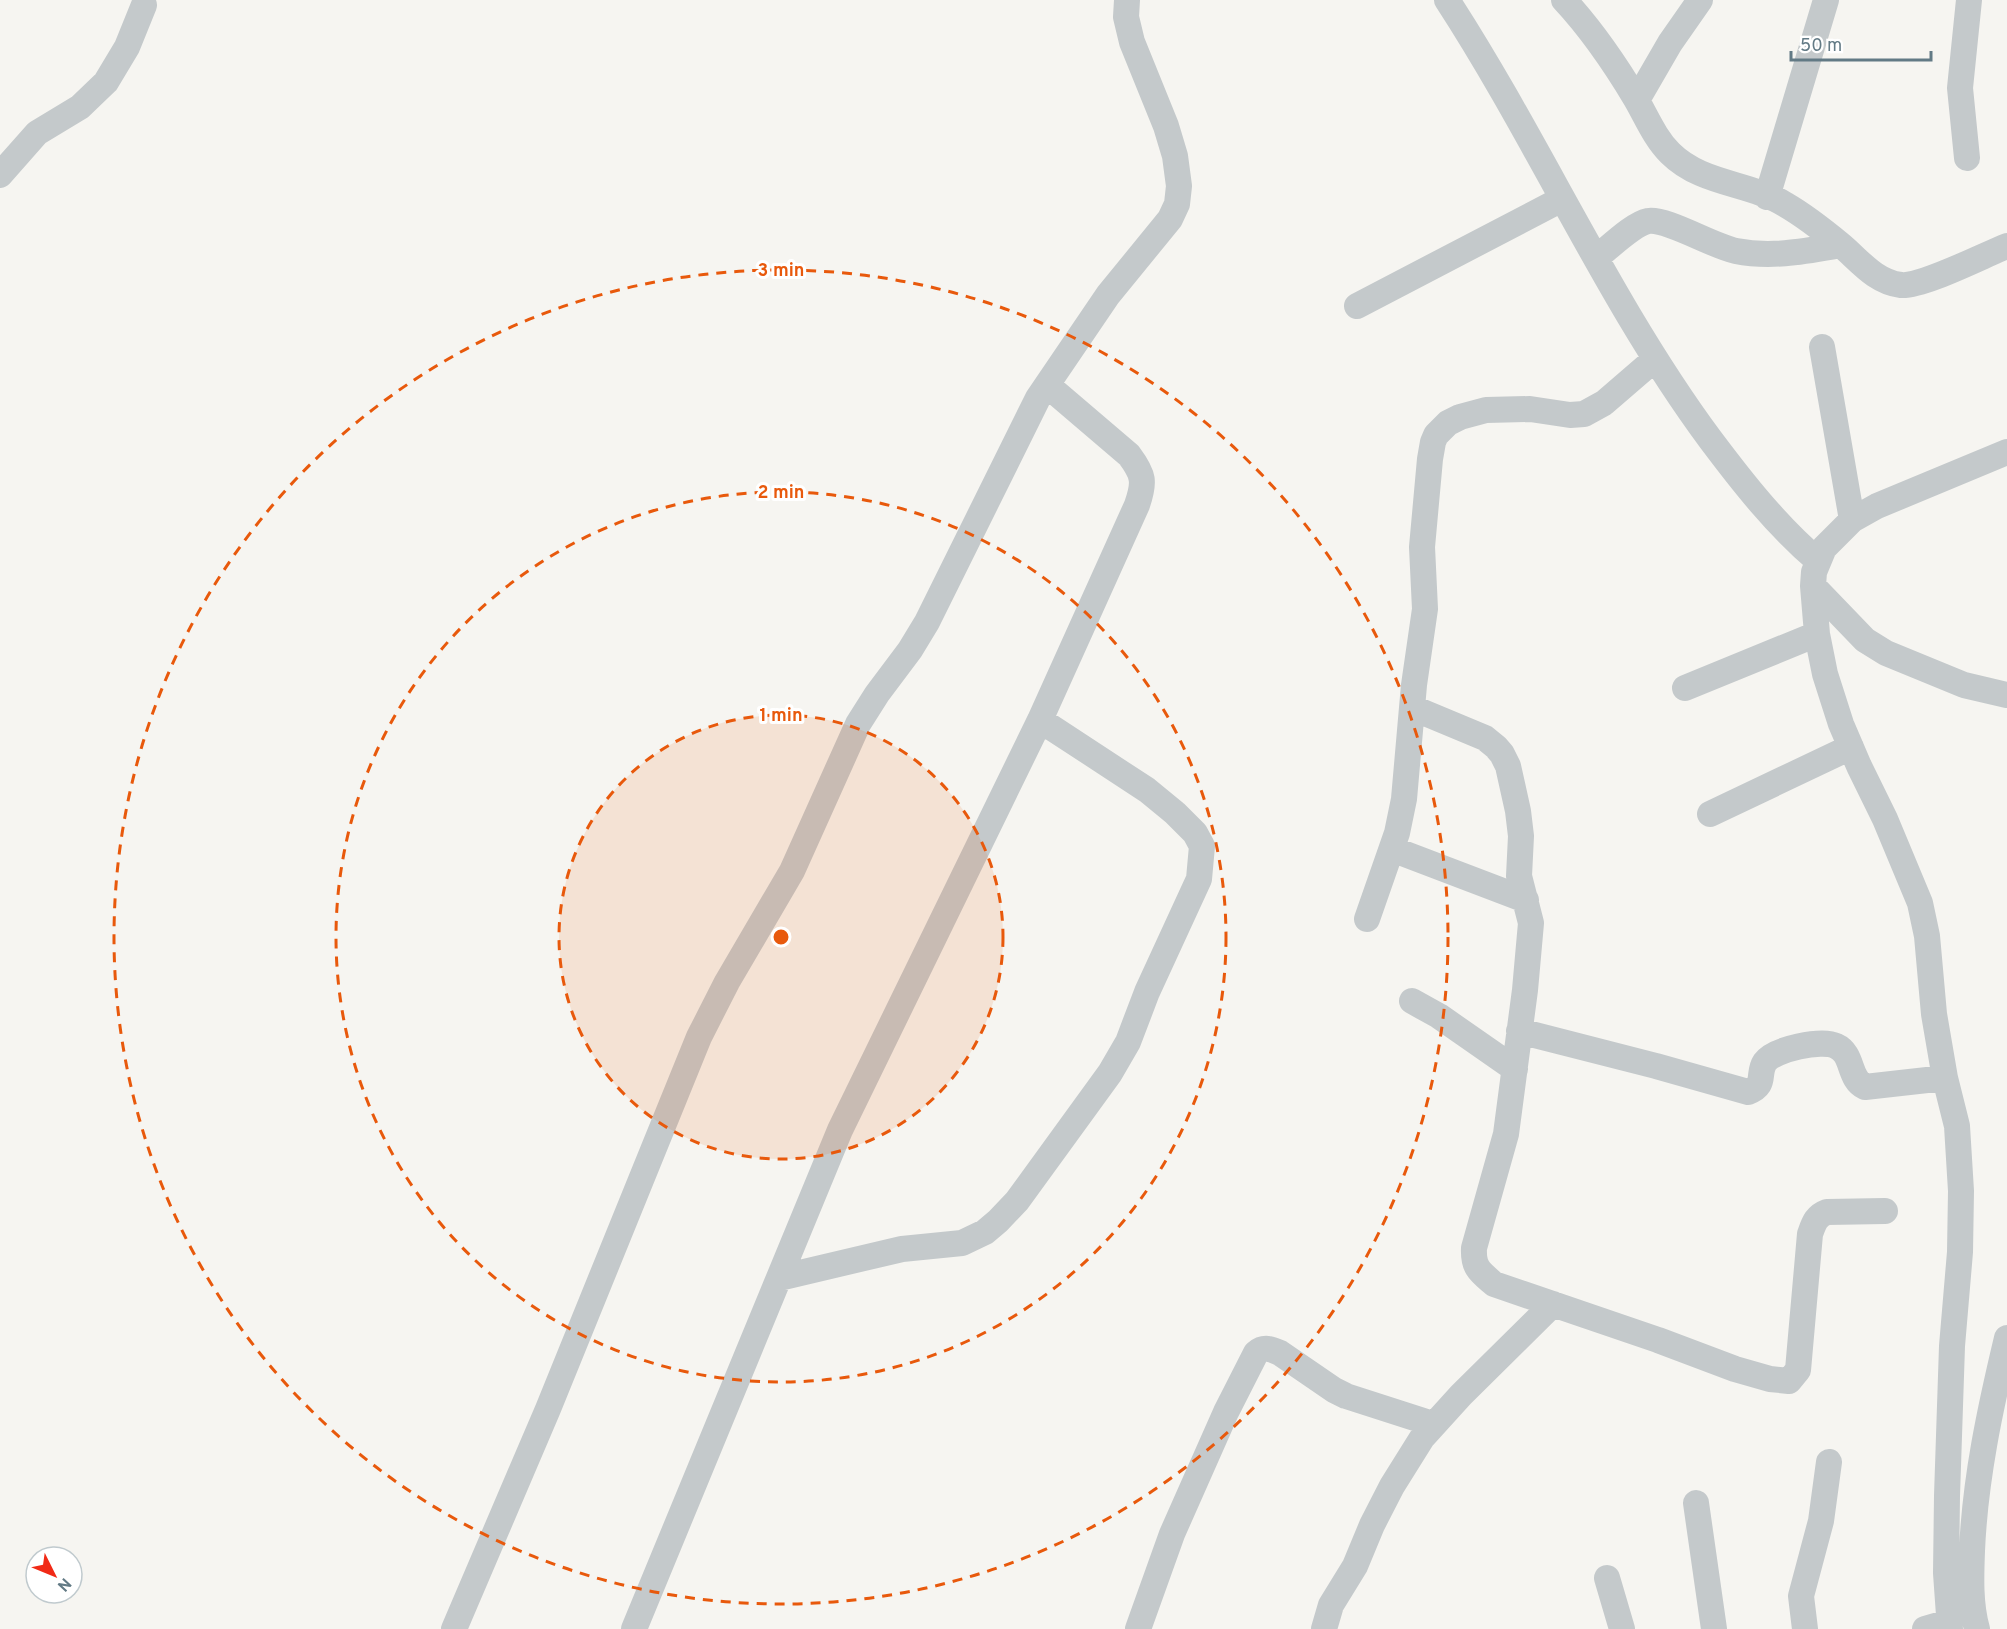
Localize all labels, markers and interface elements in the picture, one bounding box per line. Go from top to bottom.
scale bar [1791,24,1930,62]
text: 50 m [1800,35,1842,58]
text: 3 min [758,260,804,283]
text: 2 min [757,482,805,505]
text: 1 min [759,705,803,728]
centre of rings [771,927,791,947]
north arrow [24,1545,84,1605]
text: N [52,1573,75,1595]

